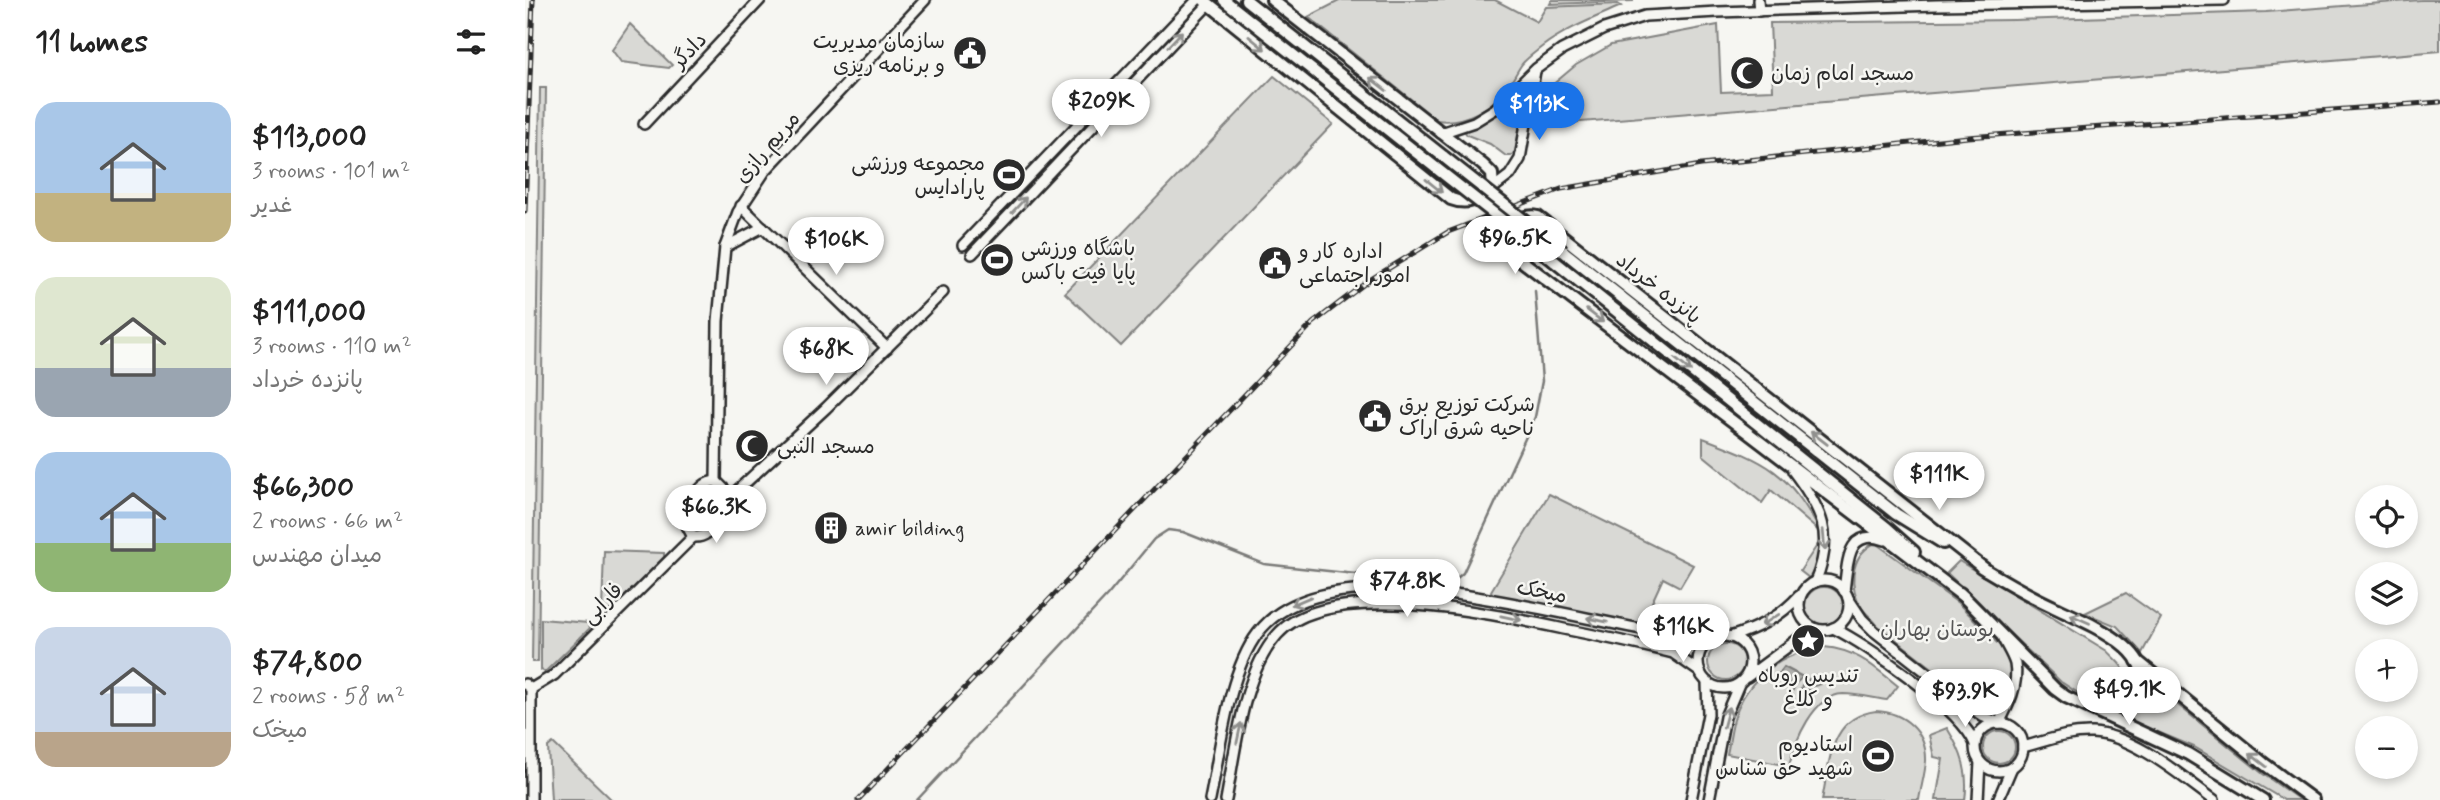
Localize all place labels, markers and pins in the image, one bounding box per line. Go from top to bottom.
place label: سازمان مدیریت و برنامه ریزی [813,28,945,80]
public building icon: سازمان مدیریت و برنامه ریزی [951,34,989,72]
mosque icon: مسجد امام زمان [1728,54,1766,92]
place label: مسجد امام زمان [1771,60,1914,89]
pin: $209K [1052,80,1150,139]
pin: $113K [1490,82,1588,142]
place label: مجموعه ورزشی پارادایس [851,150,985,202]
sports icon: مجموعه ورزشی پارادایس [990,156,1028,194]
pin: $96.5K [1458,216,1572,276]
pin: $106K [787,218,885,277]
place label: باشگاه ورزشی پایا فیت باکس [1021,235,1136,287]
place label: اداره کار و امور اجتماعی [1297,238,1410,290]
sports icon: باشگاه ورزشی پایا فیت باکس [978,241,1016,279]
public building icon: اداره کار و امور اجتماعی [1256,244,1294,282]
pin: $68K [785,328,867,387]
place label: شرکت توزیع برق ناحیه شرق اراک [1399,391,1535,443]
public building icon: شرکت توزیع برق ناحیه شرق اراک [1356,397,1394,435]
mosque icon: مسجد النبی [733,427,771,465]
place label: مسجد النبی [777,433,875,461]
pin: $111K [1890,452,1988,512]
pin: $66.3K [659,486,773,545]
building icon: amir bilding [812,509,850,547]
place label: amir bilding [855,515,964,543]
pin: $74.8K [1350,560,1464,619]
pin: $116K [1634,604,1732,664]
place icon: تندیس روباه و کلاغ [1789,622,1827,660]
place label: تندیس روباه و کلاغ [1758,662,1859,714]
pin: $49.1K [2072,668,2186,727]
pin: $93.9K [1908,670,2022,729]
place label: استادیوم شهید حق شناس [1715,731,1853,783]
sports icon: استادیوم شهید حق شناس [1859,737,1897,775]

